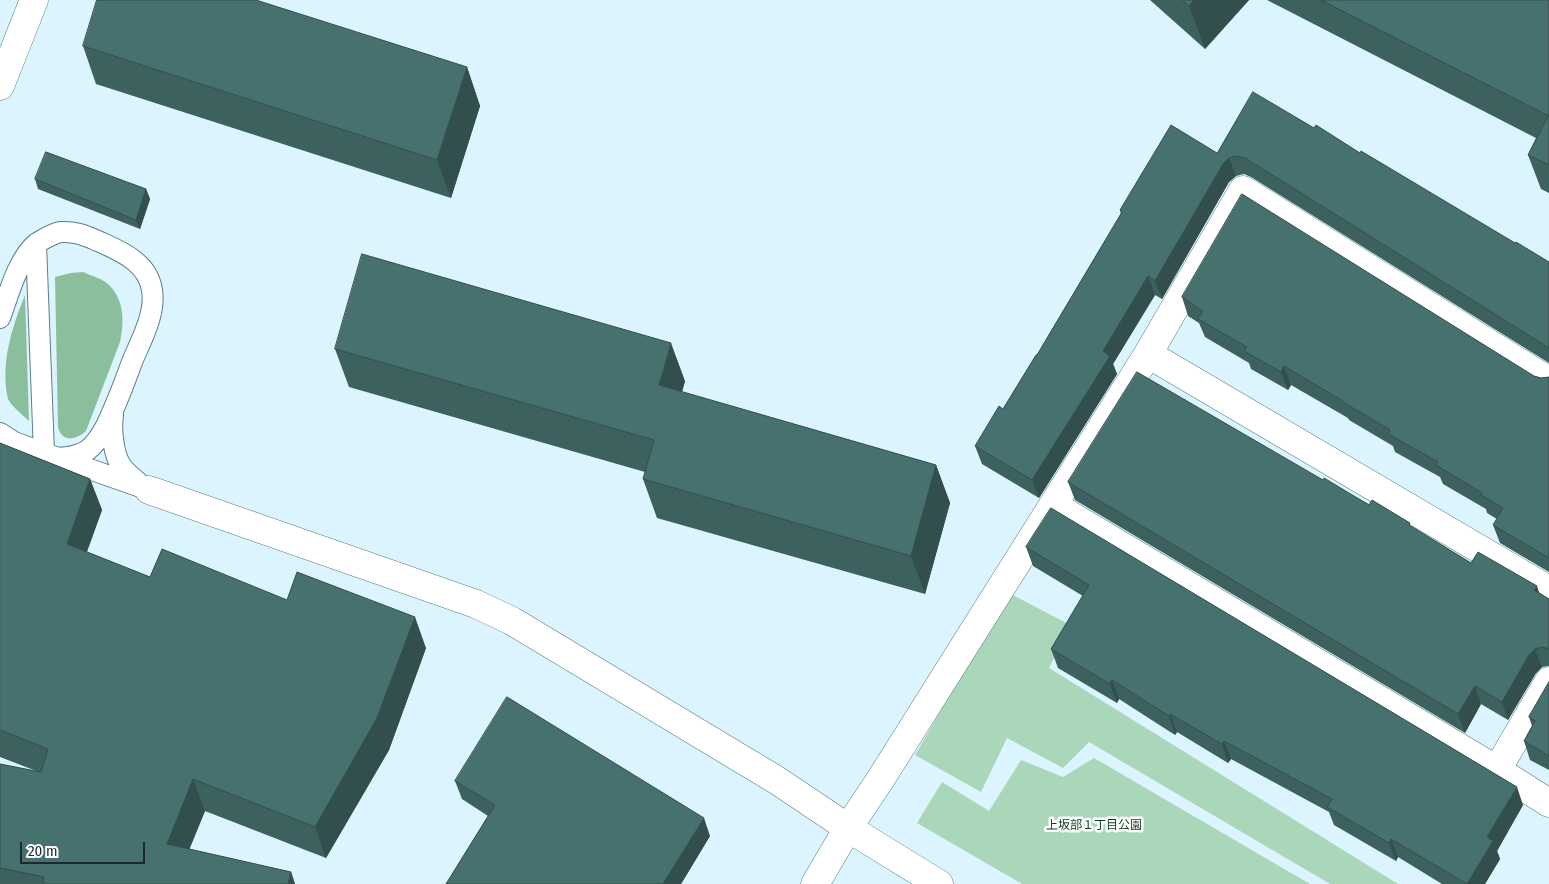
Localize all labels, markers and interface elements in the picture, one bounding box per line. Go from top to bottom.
park label: 上坂部１丁目公園 [1046,819,1142,833]
scale bar [22,832,148,864]
text: 20 m [28,842,58,860]

